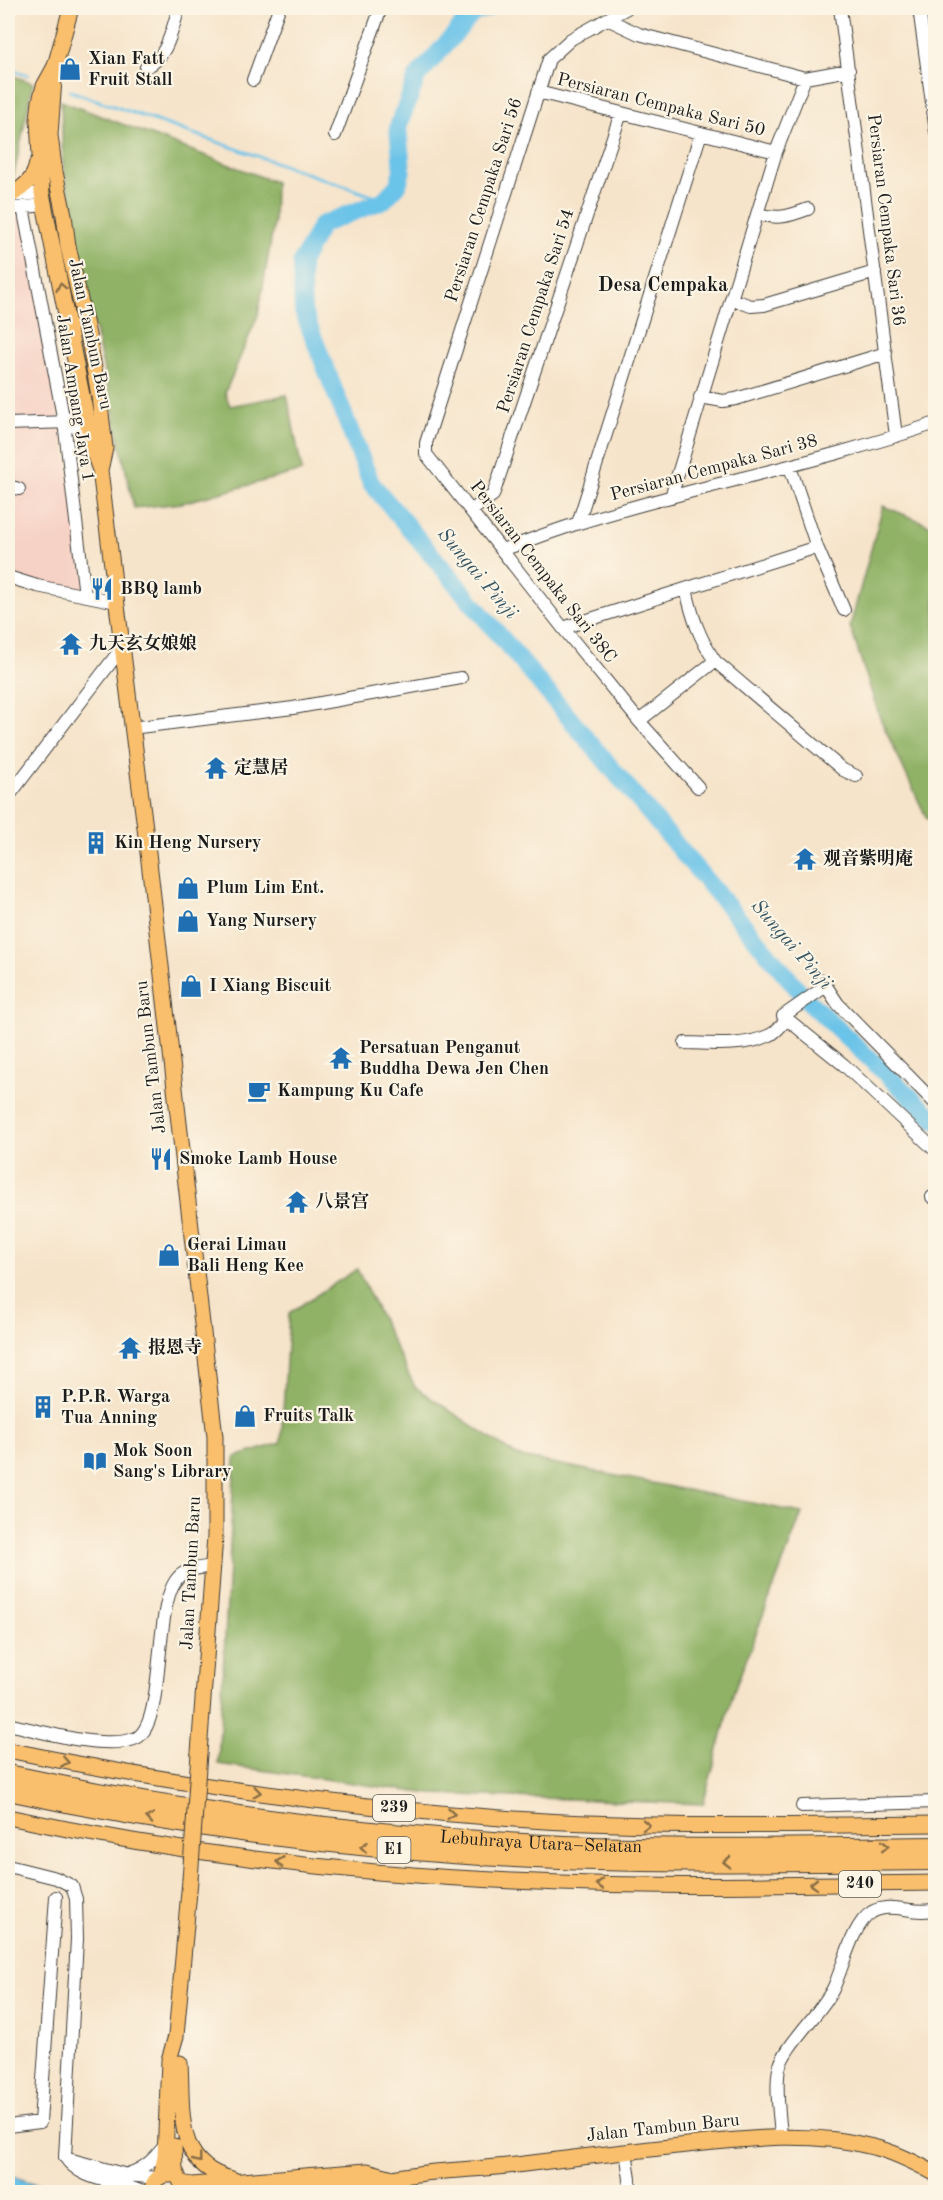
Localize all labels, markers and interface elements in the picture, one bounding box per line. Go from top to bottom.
place label: Xian Fatt Fruit Stall [88,50,173,89]
shop icon: Xian Fatt Fruit Stall [57,56,83,82]
street label: Persiaran Cempaka Sari 50 [555,70,767,140]
street label: Persiaran Cempaka Sari 56 [442,95,526,305]
street label: Persiaran Cempaka Sari 36 [864,113,908,327]
street label: Persiaran Cempaka Sari 54 [494,206,578,416]
street label: Jalan Tambun Baru [65,257,115,412]
district label: Desa Cempaka [598,276,728,296]
one-way arrow [55,282,68,292]
street label: Jalan Ampang Jaya 1 [53,313,97,483]
street label: Persiaran Cempaka Sari 38 [608,432,820,504]
street label: Persiaran Cempaka Sari 38C [466,477,620,667]
water label: Sungai Pinji [433,525,521,624]
restaurant icon: BBQ lamb [89,576,115,602]
place label: BBQ lamb [120,580,202,598]
temple icon: 九天玄女娘娘 [58,631,84,657]
place label: 九天玄女娘娘 [89,633,197,653]
temple icon: 定慧居 [203,755,229,781]
place label: 定慧居 [234,757,288,777]
building icon: Kin Heng Nursery [83,830,109,856]
place label: Kin Heng Nursery [114,834,262,852]
temple icon: 观音紫明庵 [792,846,818,872]
place label: 观音紫明庵 [823,848,913,868]
shop icon: Plum Lim Ent. [175,875,201,901]
place label: Plum Lim Ent. [206,879,324,897]
water label: Sungai Pinji [747,896,836,994]
shop icon: Yang Nursery [175,908,201,934]
place label: Yang Nursery [206,912,317,930]
shop icon: I Xiang Biscuit [178,973,204,999]
place label: I Xiang Biscuit [209,977,331,995]
street label: Jalan Tambun Baru [133,979,169,1135]
place label: Persatuan Penganut Buddha Dewa Jen Chen [359,1039,549,1078]
temple icon: Persatuan Penganut Buddha Dewa Jen Chen [328,1045,354,1071]
cafe icon: Kampung Ku Cafe [246,1078,272,1104]
place label: Kampung Ku Cafe [277,1082,424,1100]
restaurant icon: Smoke Lamb House [148,1146,174,1172]
place label: Smoke Lamb House [179,1150,337,1168]
temple icon: 八景宫 [284,1189,310,1215]
place label: 八景宫 [315,1191,369,1211]
place label: Gerai Limau Bali Heng Kee [187,1236,304,1275]
shop icon: Gerai Limau Bali Heng Kee [156,1242,182,1268]
temple icon: 报恩寺 [117,1335,143,1361]
place label: 报恩寺 [148,1337,202,1357]
place label: P.P.R. Warga Tua Anning [61,1388,170,1427]
building icon: P.P.R. Warga Tua Anning [30,1394,56,1420]
shop icon: Fruits Talk [232,1403,258,1429]
place label: Fruits Talk [263,1407,354,1425]
place label: Mok Soon Sang's Library [113,1442,231,1481]
library icon: Mok Soon Sang's Library [82,1448,108,1474]
street label: Jalan Tambun Baru [178,1495,204,1650]
one-way arrow [60,1755,70,1767]
one-way arrow [253,1786,262,1798]
road number: 239 [373,1795,415,1821]
one-way arrow [447,1807,456,1820]
one-way arrow [145,1812,155,1824]
one-way arrow [641,1818,650,1831]
street label: Lebuhraya Utara–Selatan [439,1828,643,1856]
road number: E1 [378,1837,410,1863]
one-way arrow [880,1840,889,1852]
one-way arrow [359,1841,369,1854]
one-way arrow [722,1856,731,1868]
one-way arrow [275,1857,284,1869]
road number: 240 [839,1871,881,1897]
one-way arrow [595,1878,604,1890]
one-way arrow [810,1878,819,1890]
street label: Jalan Tambun Baru [585,2111,741,2145]
one-way arrow [190,2153,201,2164]

